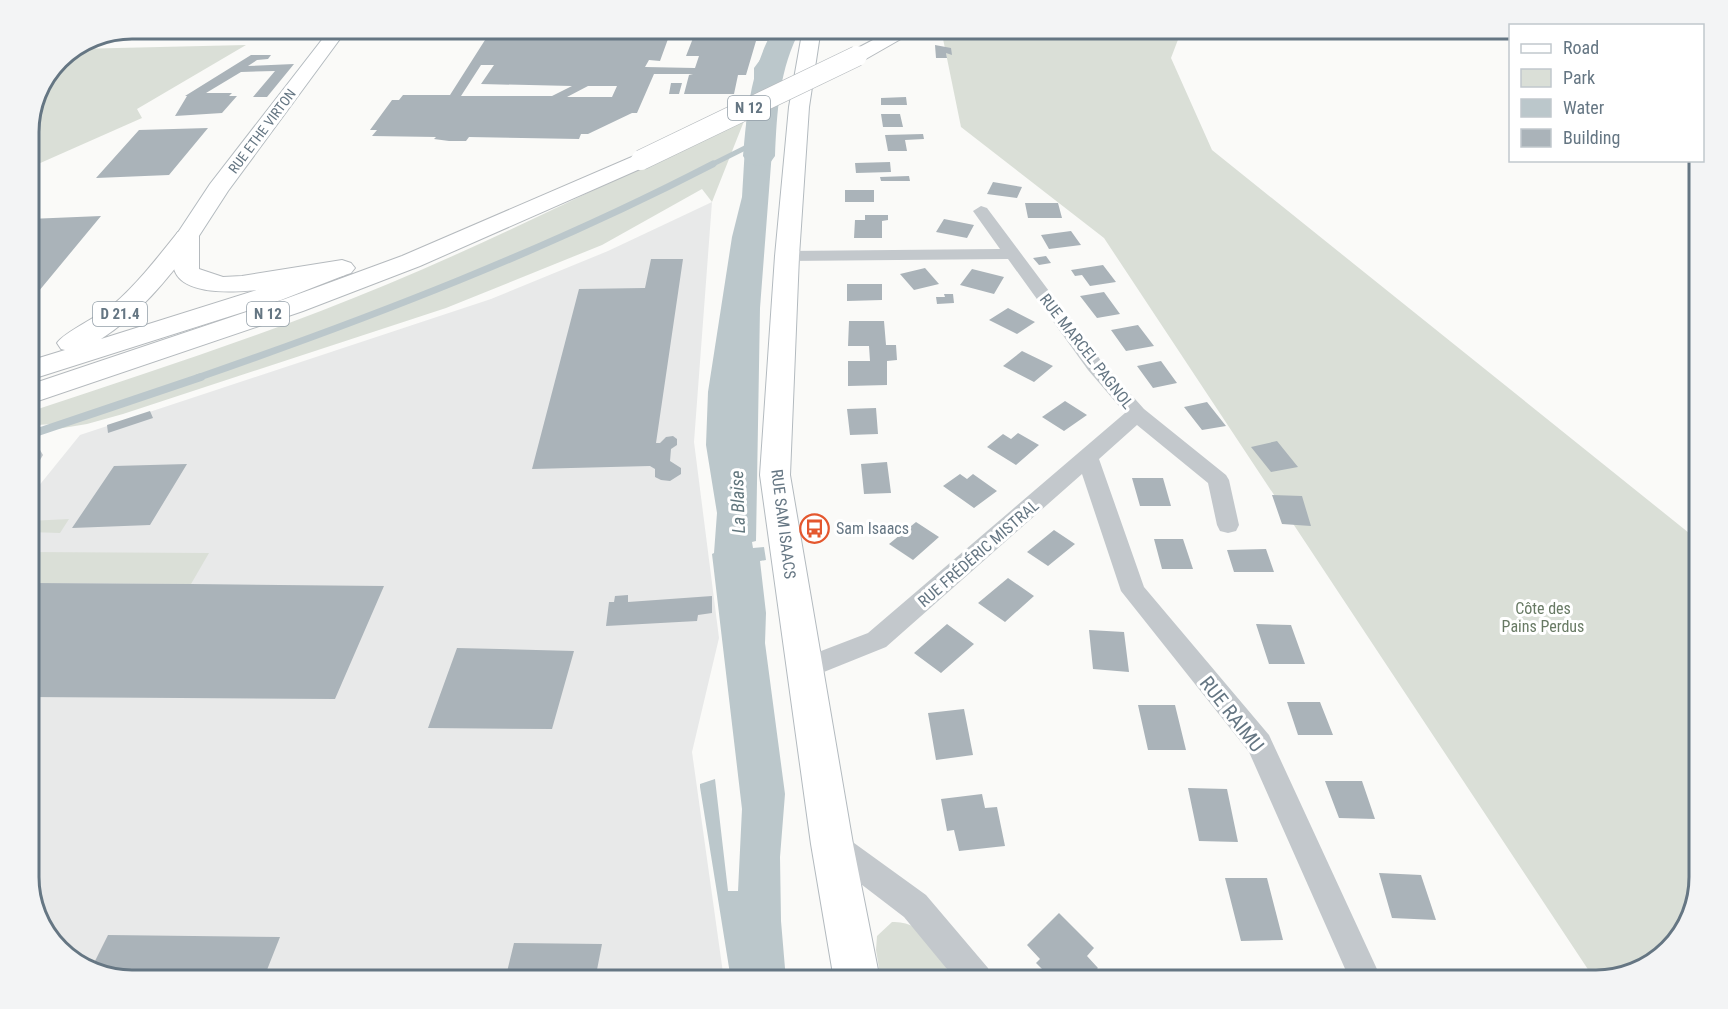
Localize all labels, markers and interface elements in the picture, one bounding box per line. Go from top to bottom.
legend [1509,24,1704,162]
text: Road [1563,37,1599,58]
text: Park [1563,67,1595,88]
street label: RUE ETHE VIRTON [225,86,299,176]
road number: N 12 [728,96,770,120]
text: Water [1563,97,1605,118]
text: Building [1563,127,1620,148]
street label: RUE MARCEL PAGNOL [1036,290,1138,413]
road number: D 21.4 [93,302,147,326]
road number: N 12 [247,302,289,326]
street label: RUE SAM ISAACS [767,468,800,580]
water label: La Blaise [726,470,749,534]
street label: RUE FRÉDÉRIC MISTRAL [914,496,1043,611]
bus stop icon: Sam Isaacs [799,512,831,544]
place label: Sam Isaacs [836,519,909,538]
park label: Côte des Pains Perdus [1502,599,1584,636]
street label: RUE RAIMU [1195,671,1269,757]

